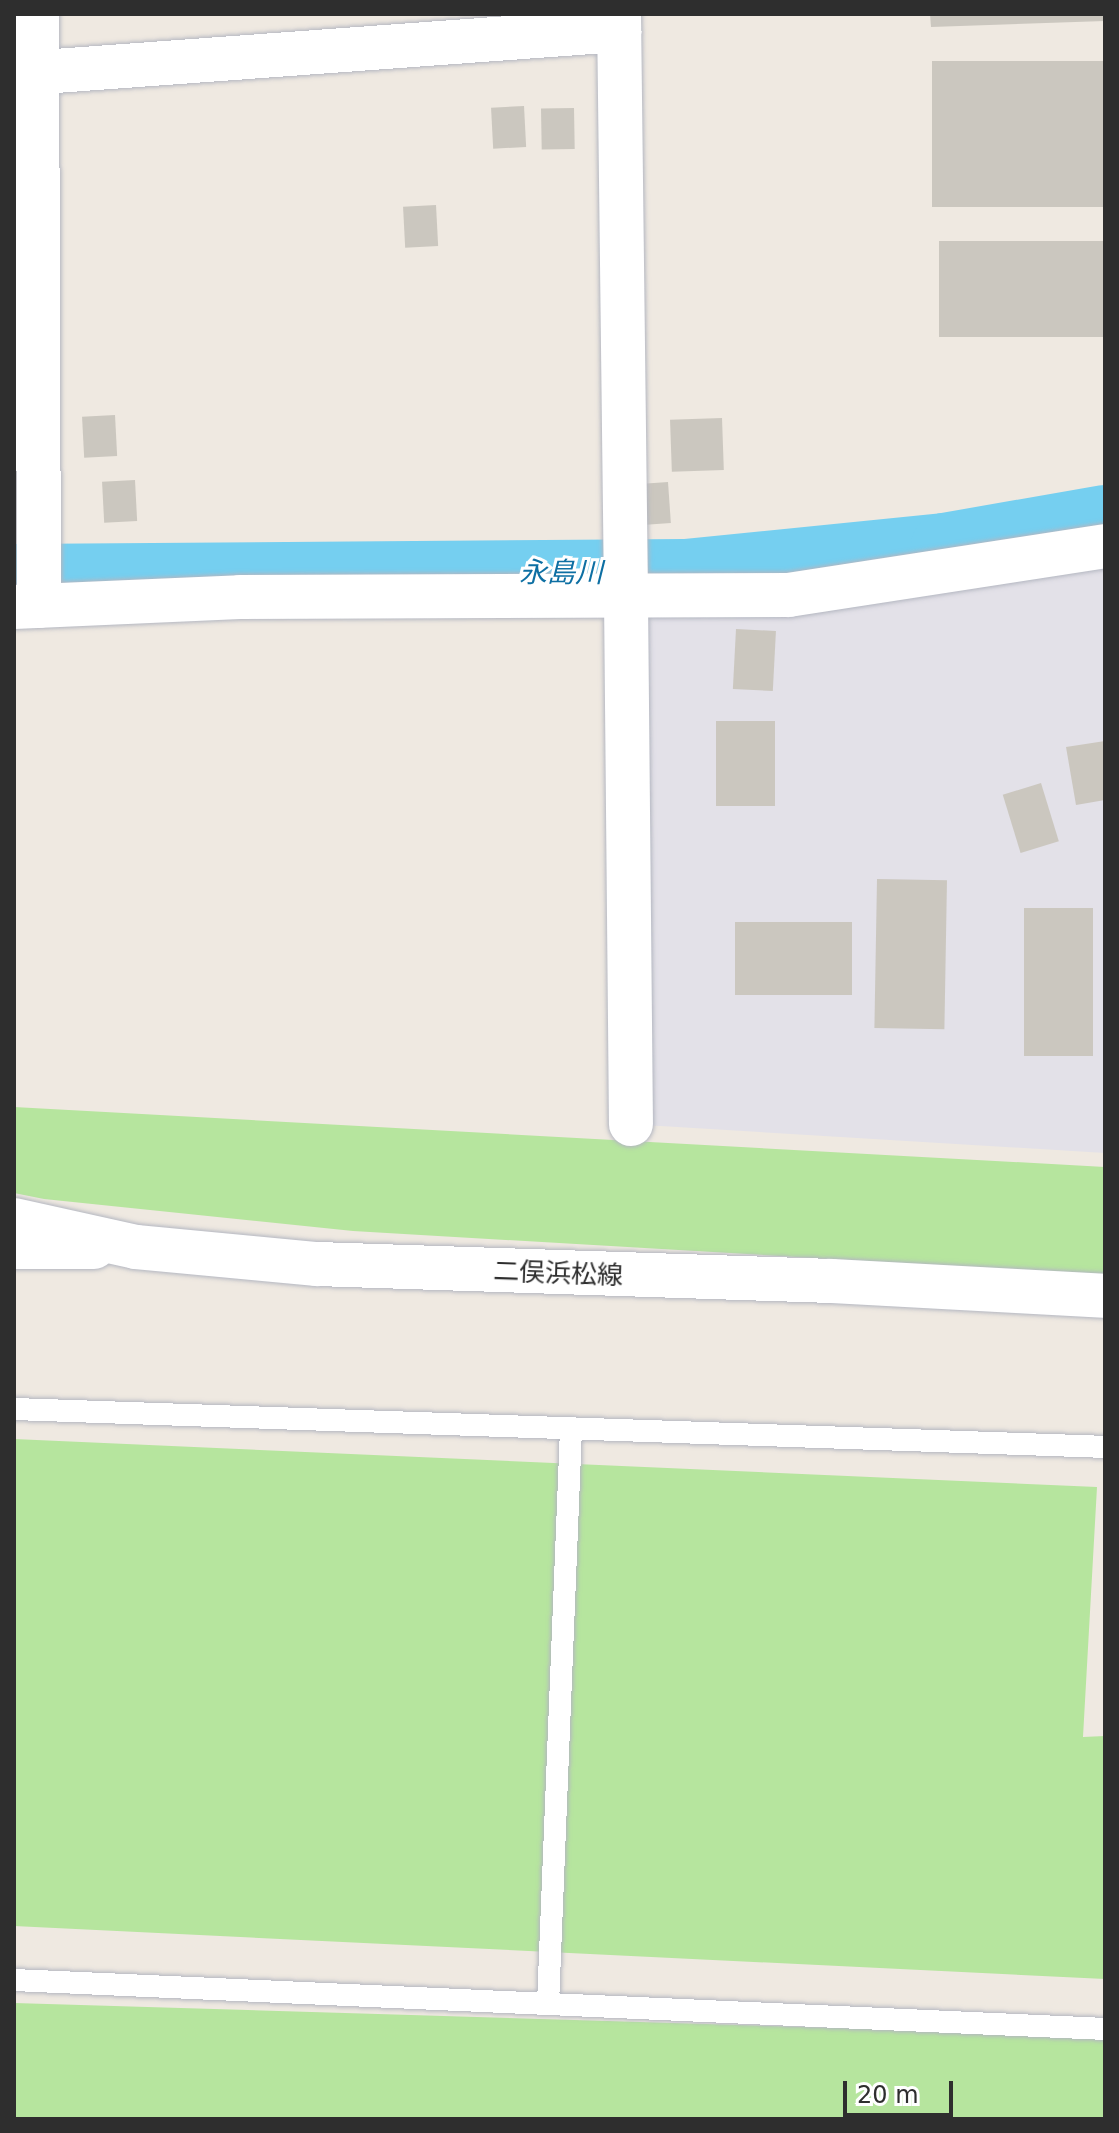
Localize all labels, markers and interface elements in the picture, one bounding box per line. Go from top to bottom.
water label: 永島川 [519,556,603,590]
street label: 二俣浜松線 [492,1256,624,1292]
scale bar [847,2065,957,2115]
text: 20 m [857,2081,919,2109]

